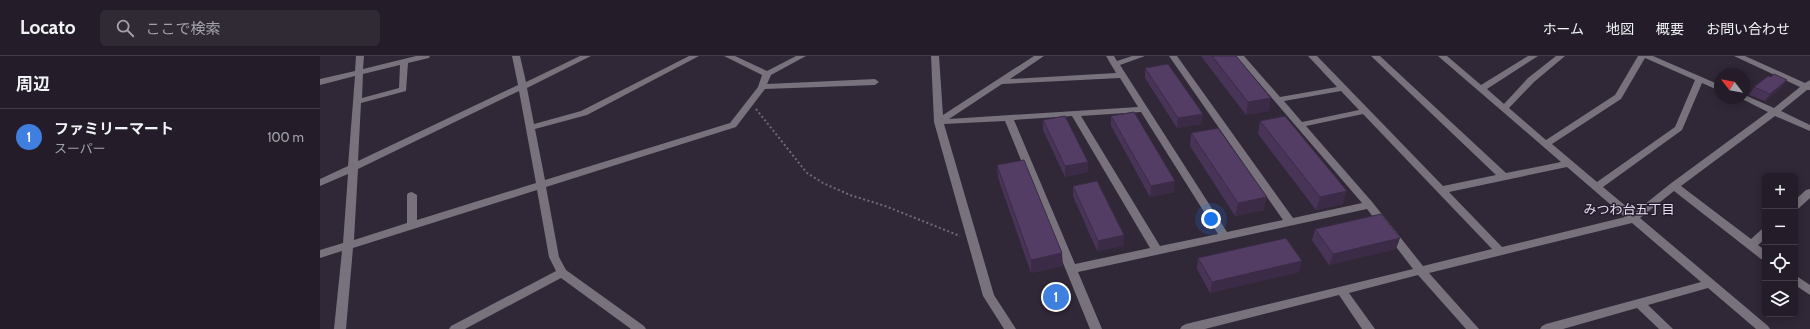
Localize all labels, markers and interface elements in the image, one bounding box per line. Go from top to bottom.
search box [100,10,380,46]
text: Locato [20,16,76,39]
icon: search [114,17,136,39]
text: ここで検索 [146,20,221,38]
text: ホーム [1542,20,1584,38]
text: 地図 [1606,20,1634,38]
text: 概要 [1656,20,1684,38]
text: お問い合わせ [1706,20,1790,38]
north arrow [1714,68,1750,104]
text: 周辺 [16,74,50,94]
text: ファミリーマート [54,120,174,138]
text: 1 [27,129,31,145]
text: 100 m [267,129,304,145]
text: スーパー [54,140,106,156]
map controls [1762,173,1798,317]
button: + [1762,173,1798,209]
district label: みつわ台五丁目 [1583,201,1675,217]
your location [1201,209,1221,229]
button: − [1762,209,1798,245]
button: locate [1762,245,1798,281]
button: layers [1762,281,1798,317]
pin: 1 [1043,282,1069,312]

